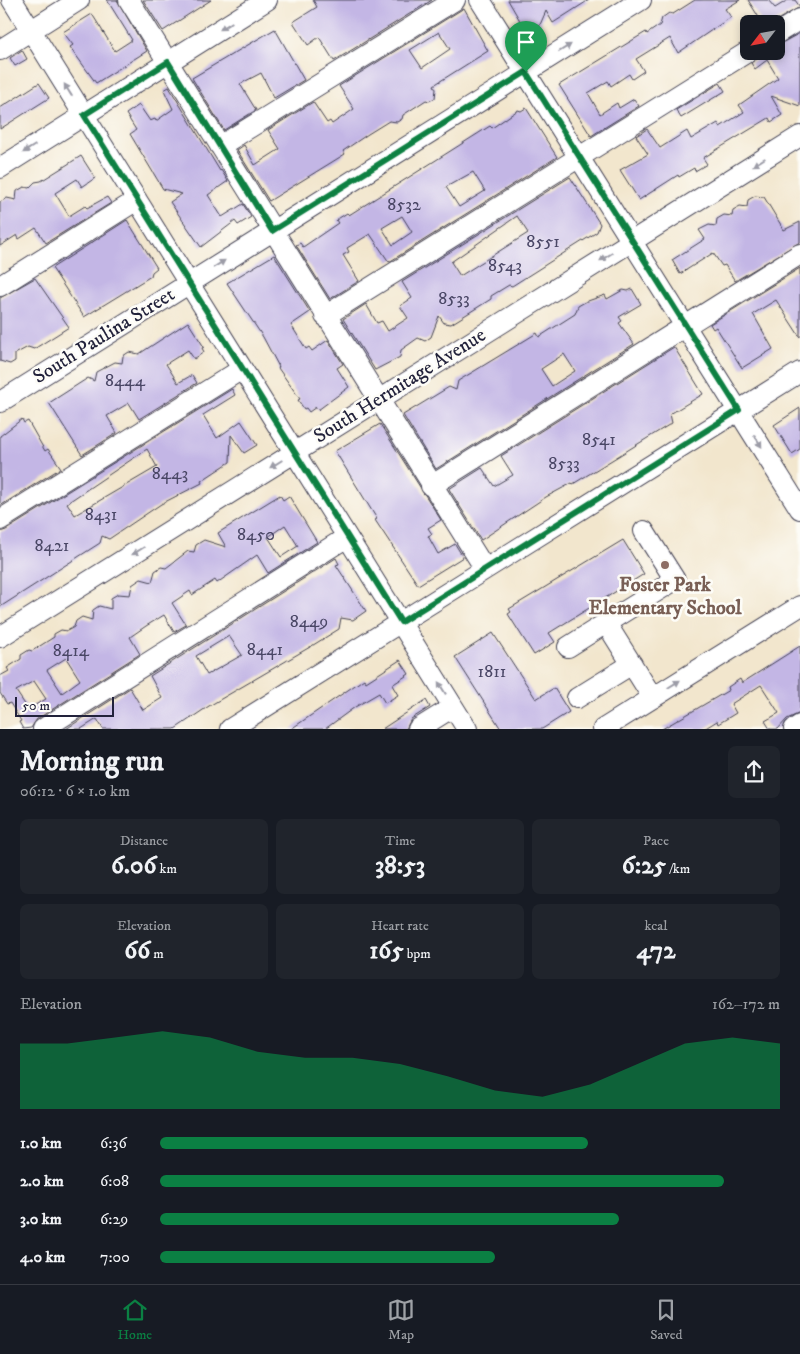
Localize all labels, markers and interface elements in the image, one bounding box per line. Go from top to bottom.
north arrow [740,15,785,60]
map controls [740,15,785,60]
one-way arrow [219,21,233,31]
pin [505,21,547,72]
icon: arrive [512,28,540,56]
one-way arrow [558,43,571,53]
one-way arrow [64,83,73,96]
one-way arrow [22,145,36,154]
one-way arrow [752,157,765,166]
house number: 8532 [387,194,421,216]
house number: 8551 [526,231,560,253]
one-way arrow [599,253,613,262]
house number: 8543 [488,255,522,277]
one-way arrow [213,260,226,269]
street label: South Paulina Street [28,282,180,390]
house number: 8533 [438,288,470,310]
street label: South Hermitage Avenue [309,323,491,449]
house number: 8444 [105,370,146,392]
house number: 8541 [582,429,616,451]
one-way arrow [754,434,763,448]
house number: 8533 [548,453,580,475]
one-way arrow [269,460,282,469]
house number: 8443 [152,463,188,485]
house number: 8431 [85,504,117,526]
house number: 8450 [237,524,275,546]
house number: 8421 [35,535,69,557]
one-way arrow [131,546,144,555]
marker: Foster Park Elementary School [659,559,671,571]
place label: Foster Park Elementary School [589,573,742,621]
house number: 8449 [290,611,328,633]
house number: 8441 [247,639,283,661]
house number: 8414 [53,640,90,662]
house number: 1811 [478,661,506,683]
one-way arrow [668,680,681,689]
one-way arrow [437,681,446,694]
scale bar [15,694,114,717]
text: 50 m [22,697,50,715]
text: Morning run [20,744,164,779]
button: share [728,746,780,798]
text: 06:12 · 6 × 1.0 km [20,781,130,801]
text: Distance [120,832,168,850]
text: Time [385,832,415,850]
text: Pace [643,832,669,850]
text: 6.06 [111,850,156,881]
text: 38:53 [375,850,425,881]
text: 6:25 [622,850,666,881]
text: km [156,860,177,878]
text: /km [666,860,690,878]
text: Elevation [117,917,171,935]
text: Heart rate [371,917,429,935]
text: kcal [645,917,667,935]
text: 66 [124,935,150,966]
text: 165 [369,935,404,966]
text: 472 [636,935,676,966]
text: m [150,945,164,963]
text: bpm [404,945,431,963]
text: Elevation [20,994,82,1014]
text: 162–172 m [712,994,780,1014]
text: 1.0 km [20,1133,62,1153]
text: 6:36 [100,1133,127,1153]
text: 2.0 km [20,1171,64,1191]
text: 6:08 [100,1171,129,1191]
text: 3.0 km [20,1209,62,1229]
text: 6:29 [100,1209,128,1229]
text: 4.0 km [20,1247,65,1267]
text: 7:00 [100,1247,130,1267]
tab: Home [118,1296,152,1344]
tab: Map [387,1296,415,1344]
tab: Saved [650,1296,682,1344]

